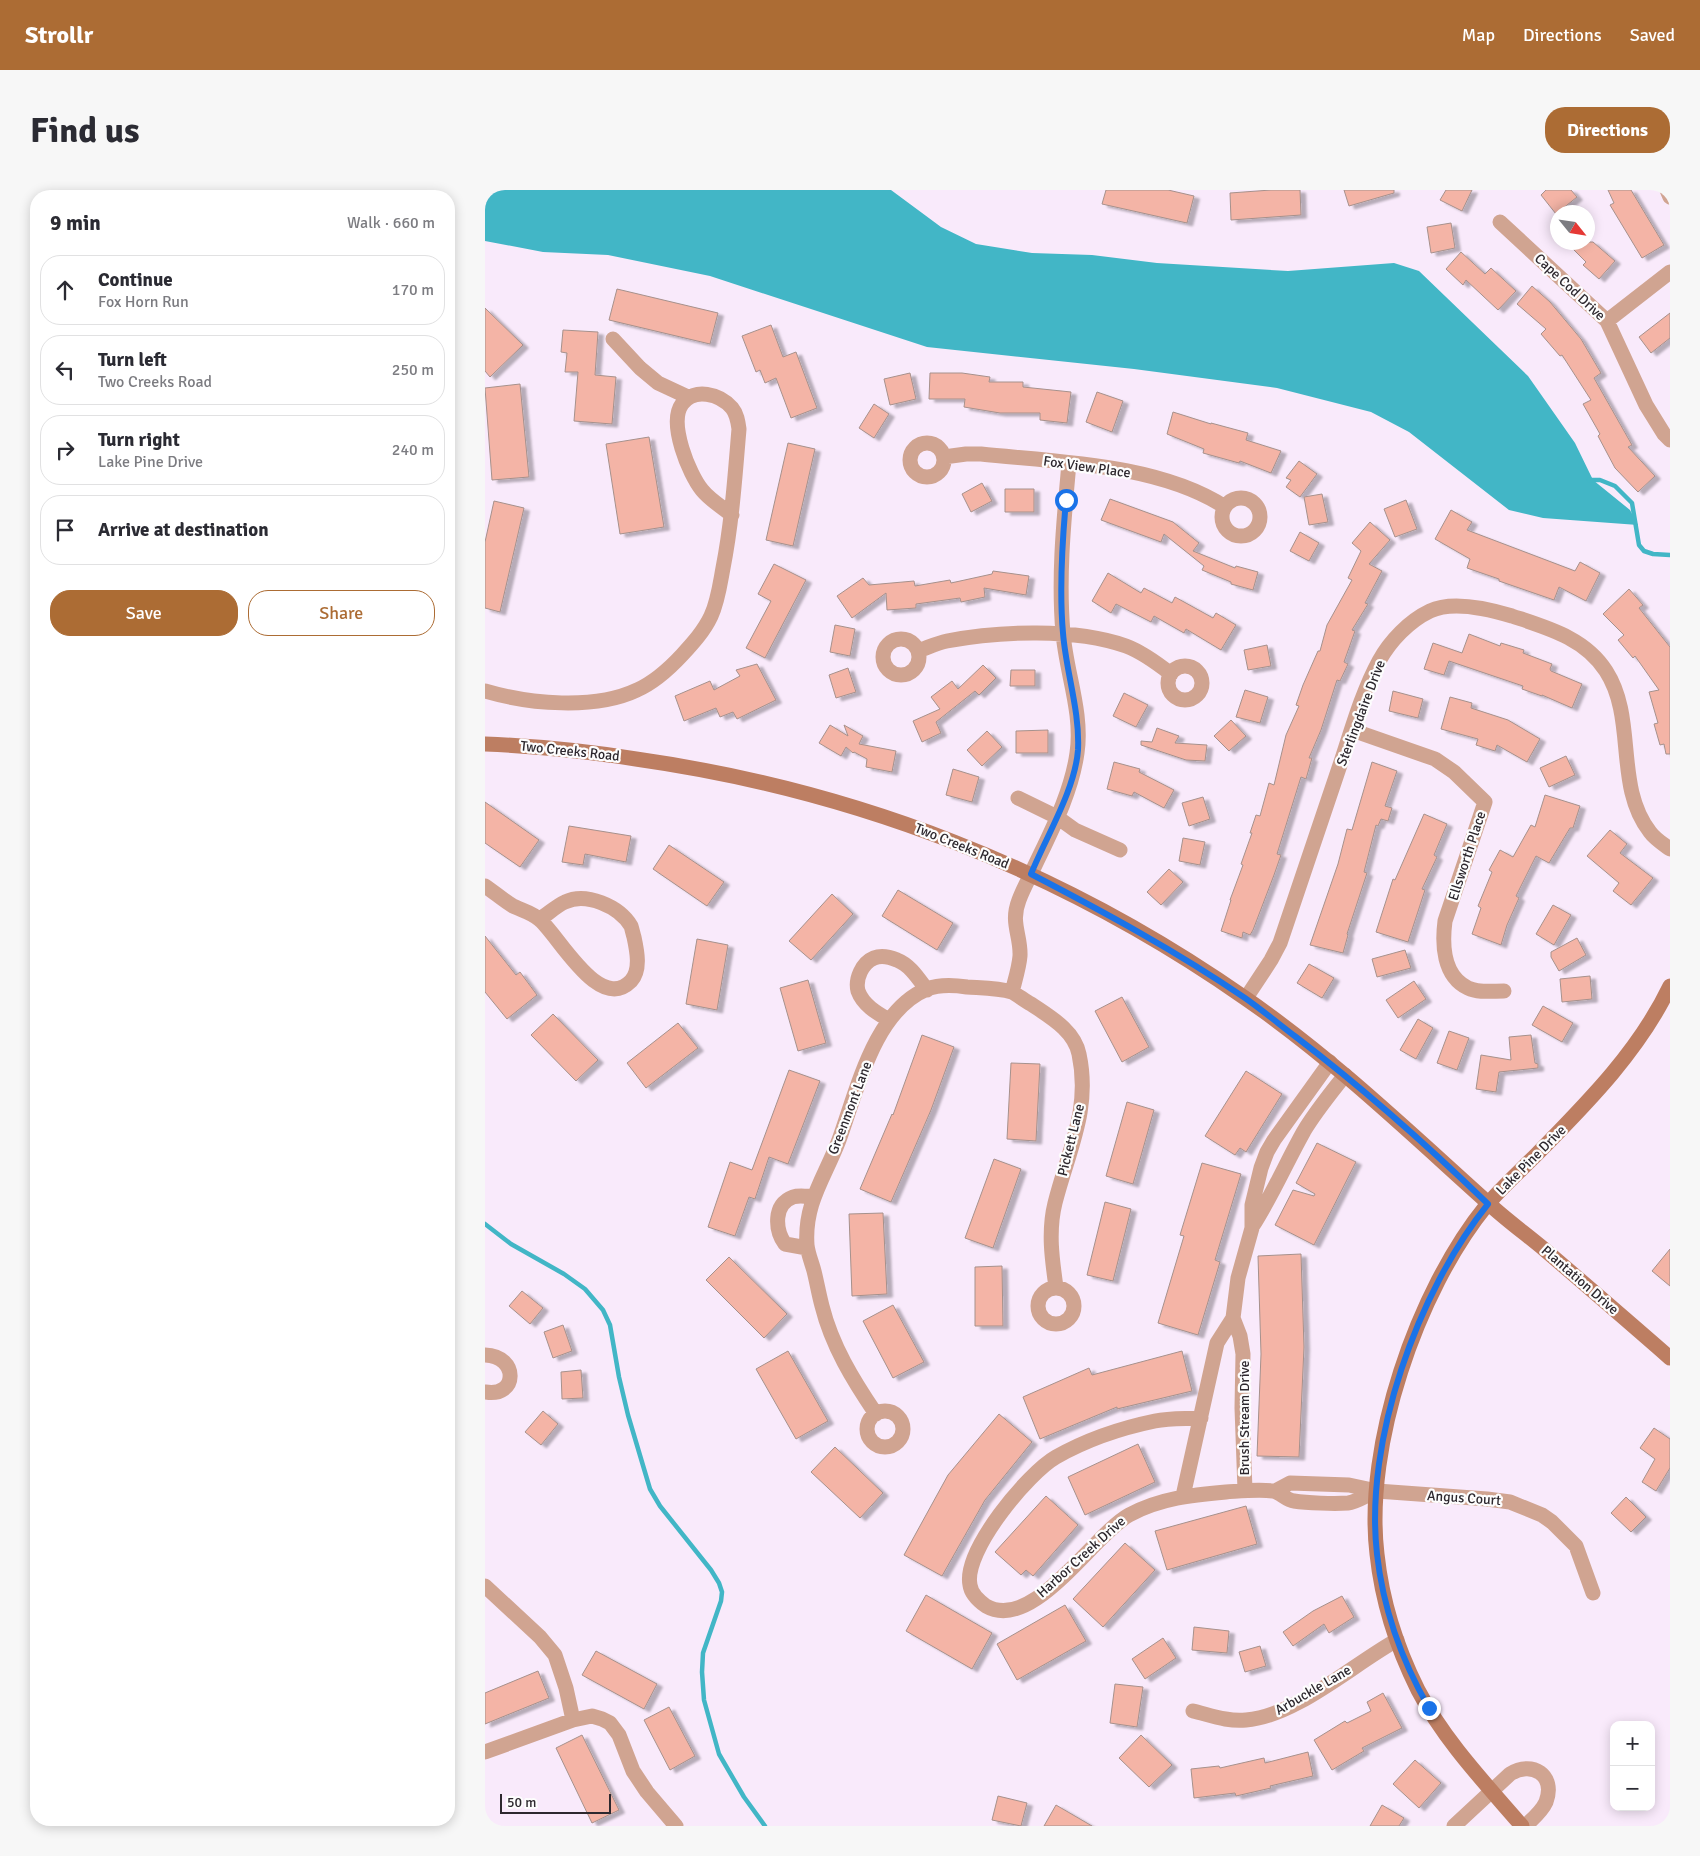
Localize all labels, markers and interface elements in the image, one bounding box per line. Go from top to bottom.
text: Strollr [25,20,93,50]
text: Map [1462,24,1495,46]
text: Directions [1523,24,1602,46]
text: Saved [1630,24,1675,46]
button: Directions [1545,107,1670,153]
text: Find us [30,109,140,152]
north arrow [1550,205,1595,250]
text: 9 min [50,210,101,236]
text: Walk · 660 m [347,213,435,233]
street label: Cape Cod Drive [1531,250,1609,324]
text: Continue [98,268,173,292]
icon: ahead [51,276,79,304]
text: 170 m [392,280,434,300]
text: Fox Horn Run [98,292,189,312]
text: Turn left [98,348,167,372]
icon: left [51,356,79,384]
text: 250 m [392,360,434,380]
text: Two Creeks Road [98,372,212,392]
text: Turn right [98,428,180,452]
icon: right [51,436,79,464]
text: 240 m [392,440,434,460]
text: Lake Pine Drive [98,452,203,472]
street label: Fox View Place [1042,452,1132,482]
route start [1055,489,1078,512]
icon: arrive [51,516,79,544]
text: Arrive at destination [98,518,269,542]
button: Save [50,590,238,636]
button: Share [248,590,435,636]
street label: Sterlingdaire Drive [1333,658,1389,768]
street label: Two Creeks Road [519,737,621,765]
street label: Ellsworth Place [1445,809,1489,903]
street label: Two Creeks Road [913,819,1011,873]
street label: Greenmont Lane [824,1059,876,1157]
street label: Pickett Lane [1054,1102,1088,1178]
street label: Lake Pine Drive [1493,1122,1569,1198]
street label: Plantation Drive [1538,1242,1622,1318]
street label: Brush Stream Drive [1236,1360,1253,1476]
street label: Angus Court [1426,1487,1502,1509]
street label: Harbor Creek Drive [1033,1513,1129,1601]
street label: Arbuckle Lane [1272,1661,1354,1719]
route end [1418,1697,1441,1720]
map controls [1610,1721,1655,1811]
button: + [1610,1721,1655,1766]
button: − [1610,1766,1655,1811]
scale bar [500,1791,611,1814]
text: 50 m [507,1794,536,1811]

